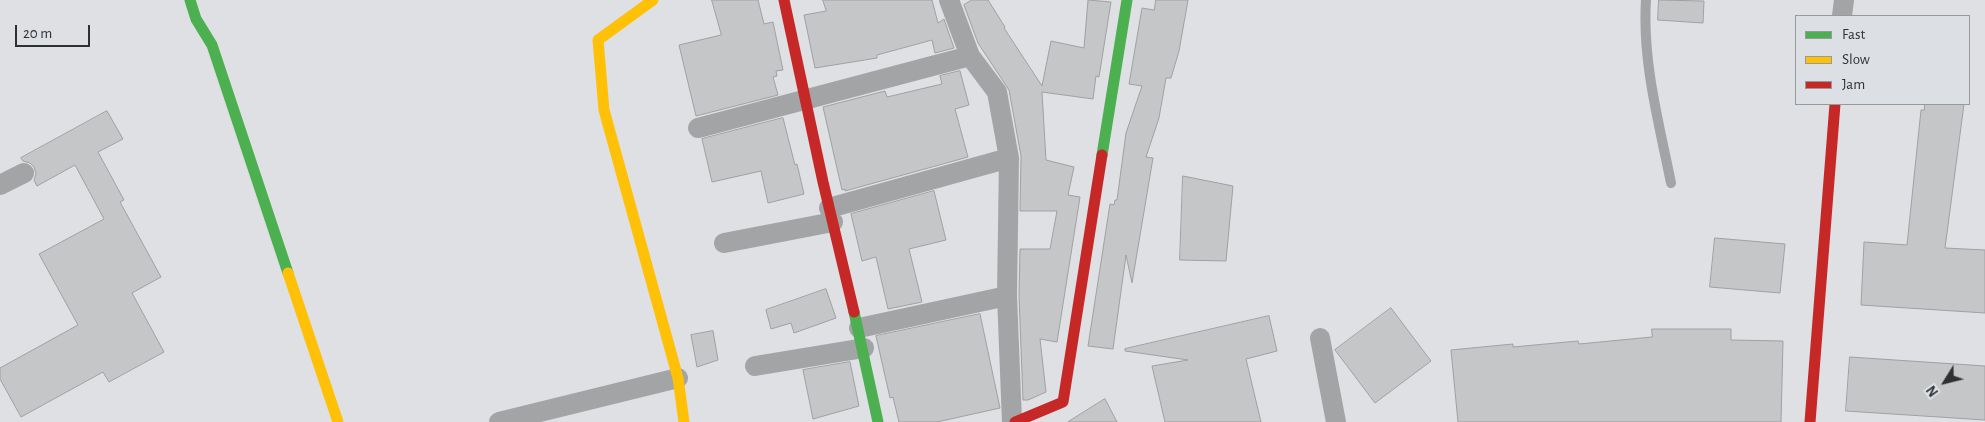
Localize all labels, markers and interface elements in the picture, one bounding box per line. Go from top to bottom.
scale bar [18,15,92,47]
legend [1795,15,1970,105]
text: 20 m [23,26,52,41]
text: Fast [1842,27,1865,42]
text: Slow [1842,52,1870,67]
text: Jam [1842,77,1865,92]
north arrow [1920,357,1970,407]
text: N [1924,383,1941,399]

